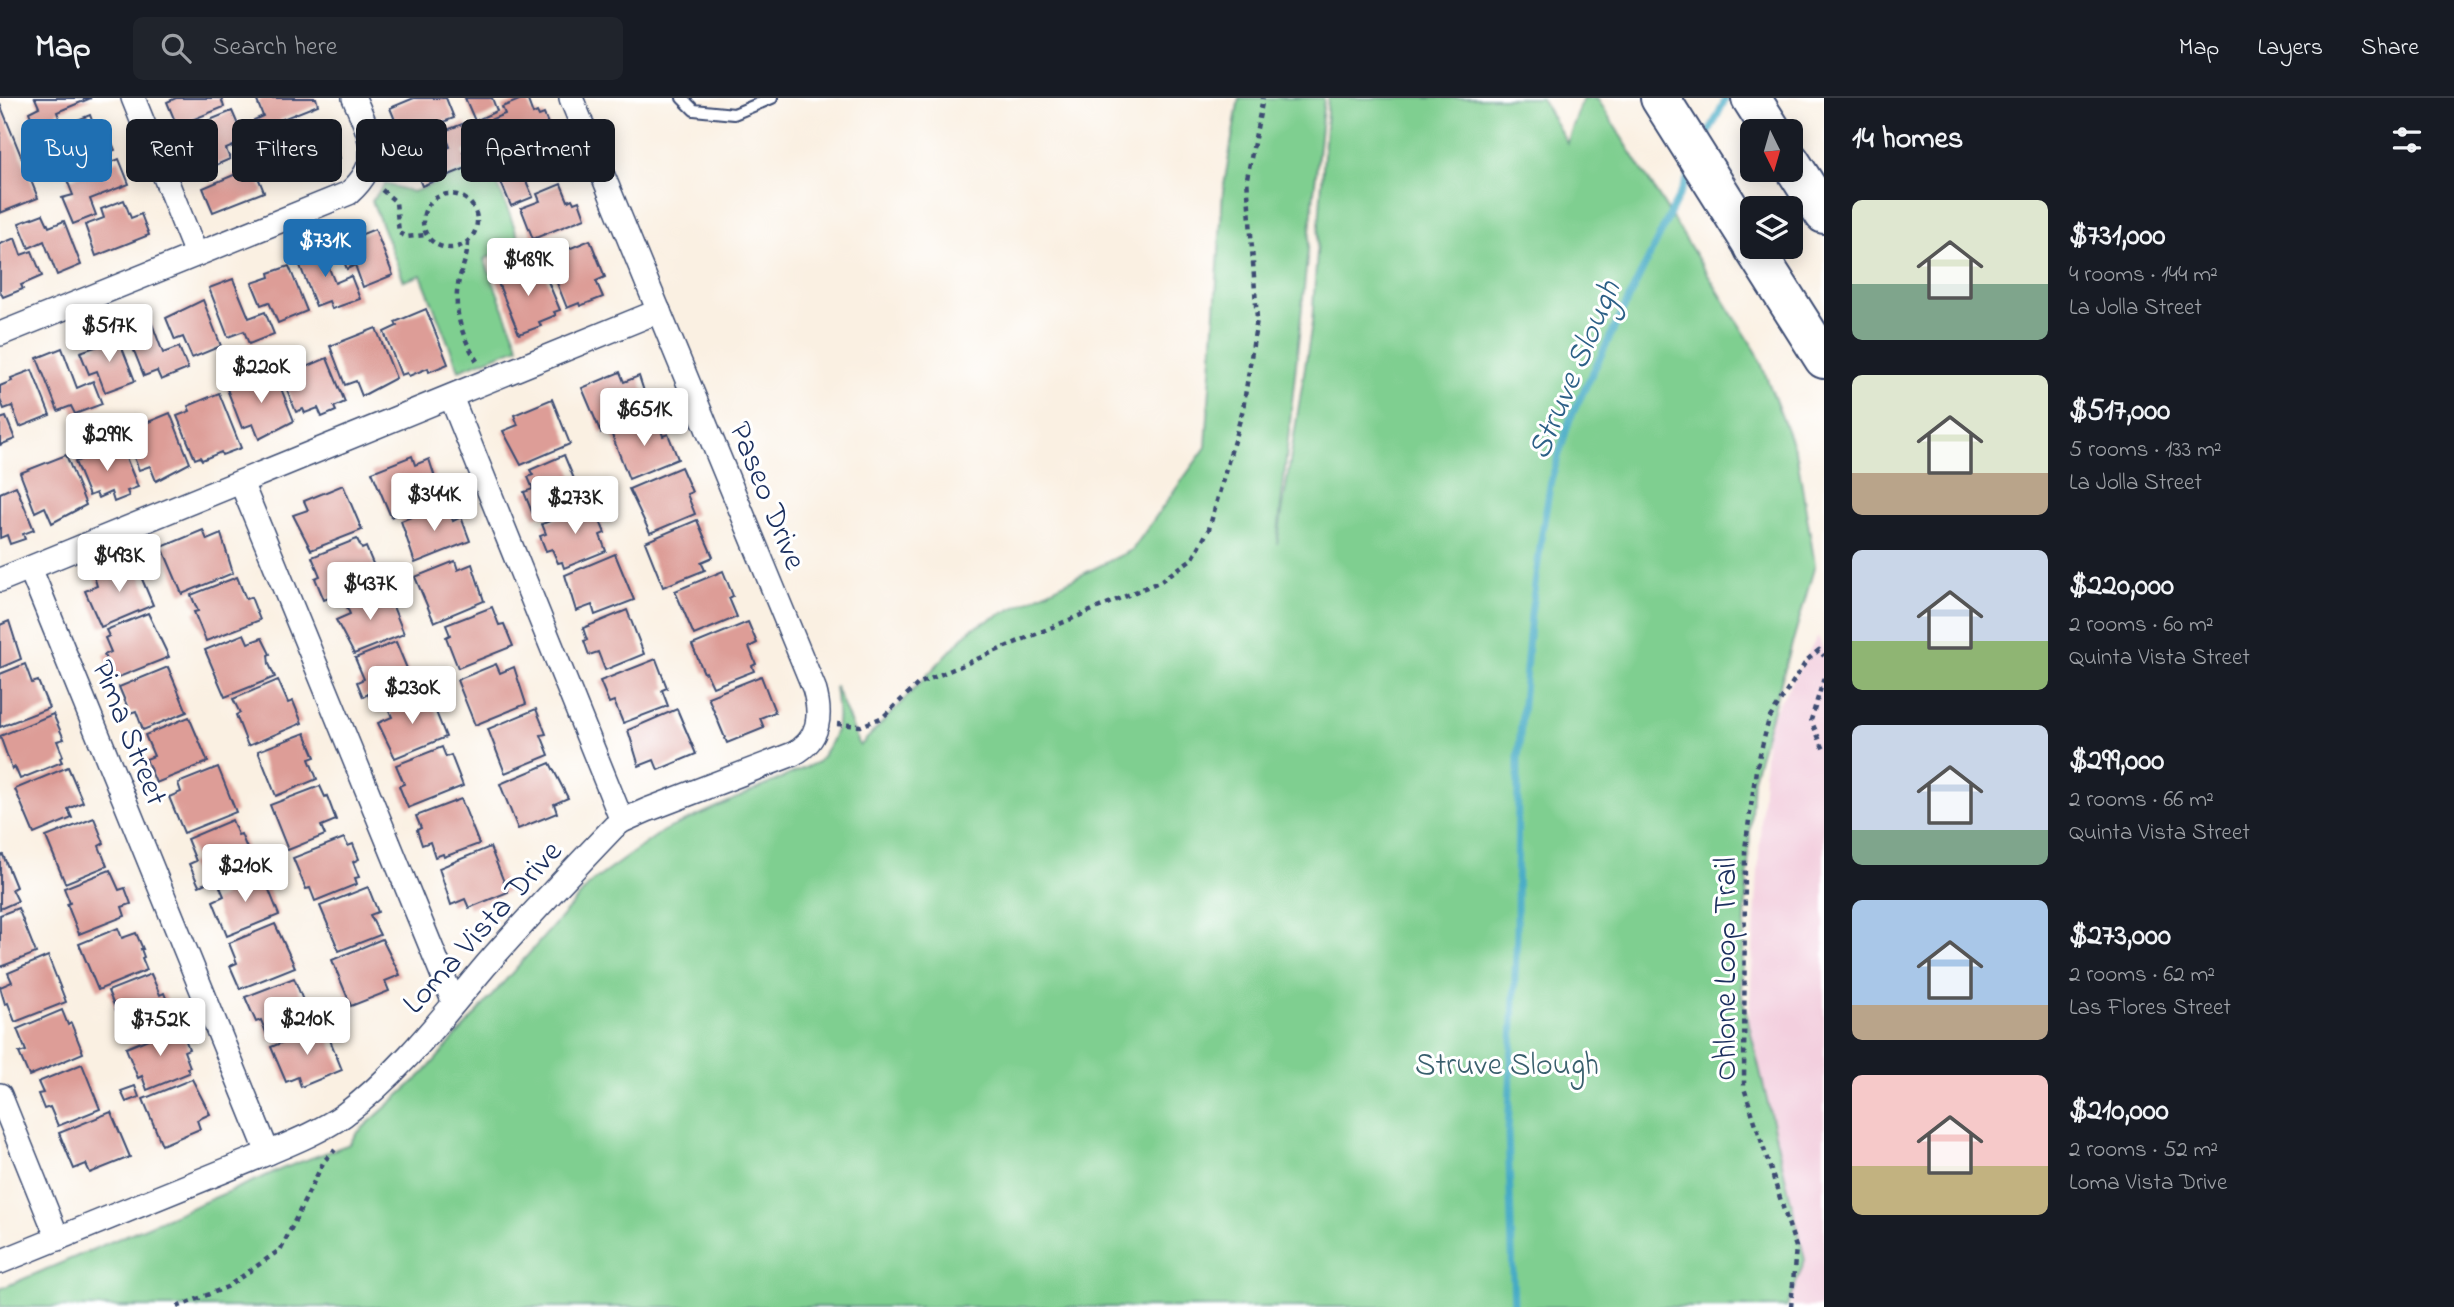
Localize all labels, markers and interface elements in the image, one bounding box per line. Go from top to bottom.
search box [133,17,623,80]
text: Map [35,24,91,72]
icon: search [157,29,195,67]
text: Search here [213,29,337,67]
text: Map [2179,31,2219,66]
text: Layers [2257,31,2323,66]
text: Share [2361,31,2419,66]
text: 14 homes [1852,118,1963,162]
chip: Buy [21,119,112,182]
chip: Rent [126,119,218,182]
chip: Filters [232,119,342,182]
chip: New [356,119,447,182]
chip: Apartment [461,119,615,182]
north arrow [1740,119,1802,182]
map controls [1740,119,1803,259]
icon: filters [2388,121,2426,159]
button: layers [1740,196,1803,259]
text: $731,000 [2069,215,2165,259]
pin: $731K [276,220,374,279]
text: $731K [299,225,351,258]
icon: home [1908,228,1992,312]
pin: $489K [479,238,577,298]
text: $489K [503,244,553,277]
text: 4 rooms · 144 m² [2069,259,2218,292]
water label: Struve Slough [1516,273,1636,468]
text: La Jolla Street [2069,292,2202,325]
pin: $517K [60,304,158,364]
text: $517K [81,310,137,343]
pin: $220K [212,345,310,405]
text: $220K [232,351,290,384]
pin: $651K [595,388,693,448]
text: $517,000 [2069,390,2170,434]
text: $651K [616,394,672,427]
icon: home [1908,403,1992,487]
pin: $299K [58,414,156,473]
street label: Paseo Drive [715,415,817,578]
text: $299K [82,419,132,452]
text: 5 rooms · 133 m² [2069,434,2222,467]
text: La Jolla Street [2069,467,2202,500]
pin: $344K [385,474,483,533]
pin: $273K [526,476,624,536]
text: $344K [407,479,461,512]
text: $273K [547,482,603,515]
pin: $493K [70,534,168,594]
text: $493K [94,540,144,573]
pin: $437K [321,562,419,622]
text: $220,000 [2069,565,2174,609]
text: $437K [343,568,397,601]
icon: home [1908,578,1992,662]
text: 2 rooms · 60 m² [2069,609,2214,642]
text: Quinta Vista Street [2069,642,2250,675]
street label: Pima Street [77,654,178,813]
pin: $230K [363,666,461,726]
text: $230K [384,672,440,705]
text: $299,000 [2069,740,2164,784]
icon: home [1908,753,1992,837]
text: 2 rooms · 66 m² [2069,784,2214,817]
text: Quinta Vista Street [2069,817,2250,850]
street label: Loma Vista Drive [392,830,575,1026]
pin: $210K [196,844,294,904]
text: $210K [218,850,272,883]
street label: Ohlone Loop Trail [1704,857,1751,1081]
text: $273,000 [2069,915,2171,959]
icon: home [1908,928,1992,1012]
text: 2 rooms · 62 m² [2069,959,2215,992]
text: Las Flores Street [2069,992,2231,1025]
pin: $752K [111,998,209,1058]
pin: $210K [258,998,356,1057]
text: $210K [280,1003,334,1036]
text: $752K [130,1004,190,1037]
park label: Struve Slough [1415,1043,1599,1090]
text: $210,000 [2069,1090,2169,1134]
icon: home [1908,1103,1992,1187]
text: 2 rooms · 52 m² [2069,1134,2218,1167]
text: Loma Vista Drive [2069,1167,2227,1200]

